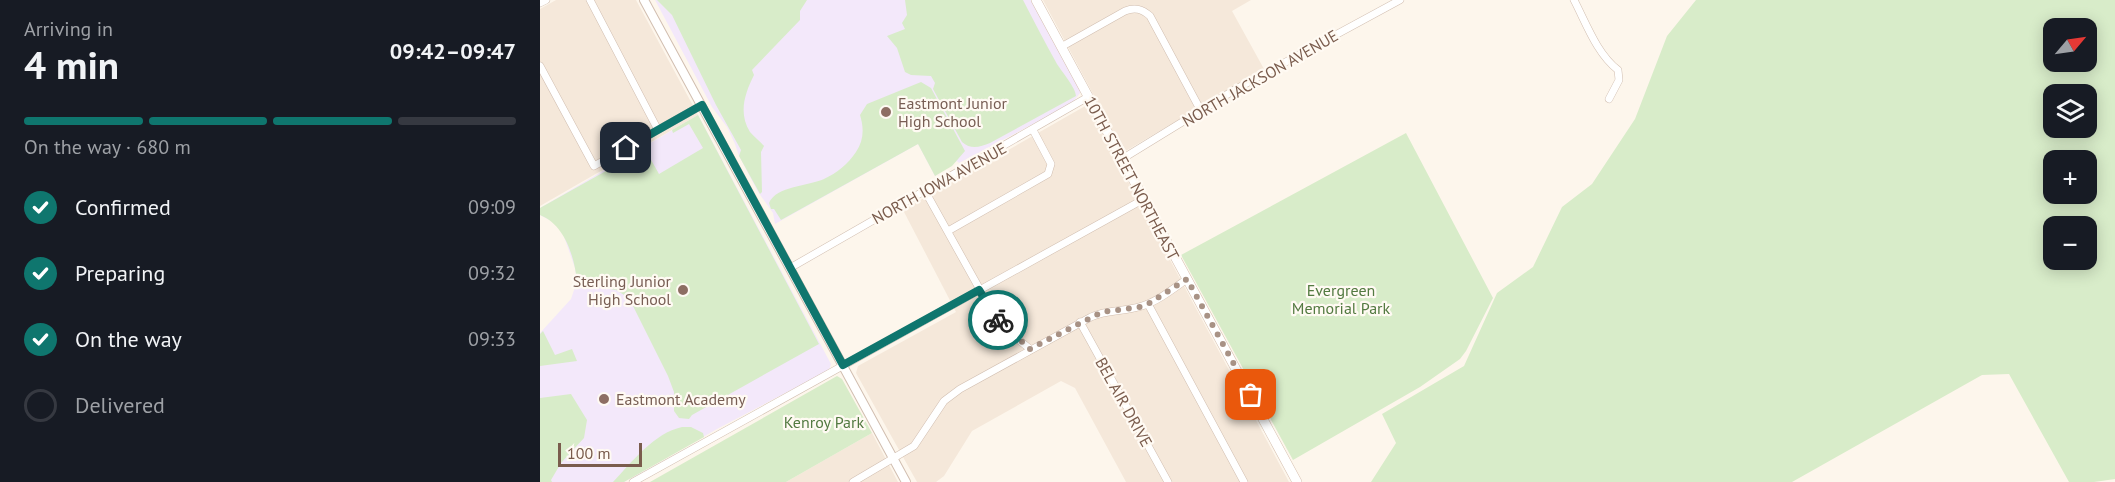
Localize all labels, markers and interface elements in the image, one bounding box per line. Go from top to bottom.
text: Arriving in [24,16,113,42]
north arrow [2043,18,2097,72]
map controls [2043,18,2097,270]
street label: NORTH JACKSON AVENUE [1178,25,1342,131]
text: 09:42–09:47 [390,37,516,65]
text: 4 min [24,39,119,90]
button: layers [2043,84,2097,138]
street label: 10TH STREET NORTHEAST [1080,92,1184,264]
place label: Eastmont Junior High School [898,93,1008,131]
marker: Eastmont Junior High School [879,105,893,119]
pin [600,122,651,173]
icon: home [609,131,642,164]
text: On the way · 680 m [24,134,191,160]
street label: NORTH IOWA AVENUE [868,138,1010,228]
button: + [2043,150,2097,204]
icon: check [24,191,57,224]
text: Confirmed [75,193,171,221]
text: 09:09 [468,194,516,220]
button: − [2043,216,2097,270]
icon: check [24,257,57,290]
text: Preparing [75,259,165,287]
text: 09:32 [468,260,516,286]
place label: Sterling Junior High School [573,271,672,309]
park label: Evergreen Memorial Park [1292,280,1391,318]
marker: Sterling Junior High School [676,283,690,297]
courier [968,290,1028,350]
icon: bike [982,304,1015,337]
icon: check [24,323,57,356]
text: On the way [75,325,182,353]
text: 09:33 [468,326,516,352]
street label: BEL AIR DRIVE [1091,354,1157,450]
pin [1225,369,1276,420]
icon: bag [1234,378,1267,411]
place label: Eastmont Academy [616,389,746,409]
text: Delivered [75,391,165,419]
marker: Eastmont Academy [597,392,611,406]
park label: Kenroy Park [784,412,864,432]
scale bar [558,440,642,468]
text: 100 m [567,443,610,463]

